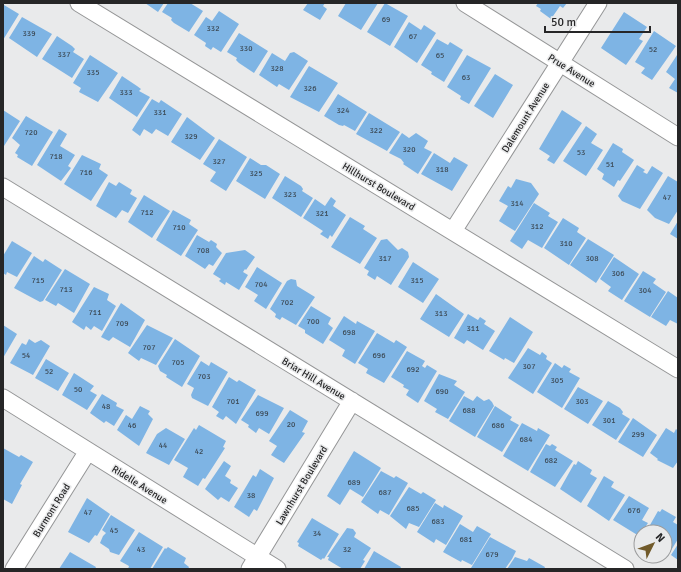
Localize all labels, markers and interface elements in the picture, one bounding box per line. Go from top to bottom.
scale bar [545,8,650,34]
house number: 69 [382,14,390,24]
text: 50 m [551,15,576,30]
house number: 332 [207,23,219,33]
house number: 339 [23,28,35,38]
house number: 67 [409,31,417,41]
house number: 330 [240,43,252,53]
house number: 52 [649,44,657,54]
house number: 337 [58,49,70,59]
house number: 65 [436,50,444,60]
street label: Prue Avenue [546,52,597,90]
house number: 328 [271,63,283,73]
house number: 335 [87,67,99,77]
house number: 63 [462,72,470,82]
street label: Dalemount Avenue [499,80,552,155]
house number: 326 [304,83,316,93]
house number: 333 [120,87,132,97]
house number: 324 [337,105,350,115]
house number: 331 [154,107,166,117]
house number: 322 [370,125,382,135]
house number: 720 [25,127,37,137]
house number: 329 [185,131,197,141]
house number: 320 [403,144,415,154]
house number: 53 [577,147,585,157]
house number: 718 [50,151,62,161]
house number: 327 [213,156,225,166]
house number: 51 [606,159,614,169]
street label: Hillhurst Boulevard [340,160,417,213]
house number: 318 [436,164,448,174]
house number: 716 [80,167,92,177]
house number: 325 [250,168,262,178]
house number: 323 [284,189,296,199]
house number: 47 [663,192,671,202]
house number: 314 [511,198,524,208]
house number: 712 [141,207,153,217]
house number: 321 [316,208,328,218]
house number: 312 [531,221,543,231]
house number: 710 [173,222,185,232]
house number: 310 [560,238,572,248]
house number: 708 [197,245,209,255]
house number: 317 [379,253,391,263]
house number: 308 [586,253,598,263]
house number: 306 [612,268,624,278]
house number: 715 [32,275,44,285]
house number: 315 [411,275,423,285]
house number: 704 [255,279,268,289]
house number: 713 [60,284,72,294]
house number: 304 [639,285,652,295]
house number: 702 [281,297,293,307]
house number: 711 [89,307,101,317]
house number: 313 [435,308,447,318]
house number: 700 [307,316,319,326]
house number: 709 [116,318,128,328]
house number: 311 [467,323,479,333]
house number: 698 [343,327,355,337]
house number: 707 [143,342,155,352]
house number: 54 [22,350,31,360]
house number: 696 [373,350,385,360]
street label: Briar Hill Avenue [279,355,347,403]
house number: 705 [172,357,184,367]
house number: 307 [523,361,535,371]
house number: 692 [407,364,419,374]
house number: 52 [45,366,53,376]
house number: 703 [198,371,210,381]
house number: 305 [551,375,563,385]
house number: 50 [74,384,82,394]
house number: 690 [436,386,448,396]
house number: 701 [227,396,239,406]
house number: 303 [576,396,588,406]
house number: 48 [102,401,110,411]
house number: 688 [463,405,475,415]
house number: 699 [256,408,268,418]
house number: 301 [603,415,615,425]
house number: 20 [287,419,295,429]
house number: 46 [128,420,136,430]
house number: 686 [492,420,504,430]
house number: 299 [632,429,644,439]
house number: 684 [520,434,533,444]
house number: 44 [159,440,168,450]
street label: Lawnhurst Boulevard [273,444,330,527]
house number: 42 [195,446,203,456]
house number: 682 [545,455,557,465]
street label: Ridelle Avenue [110,463,169,507]
house number: 689 [348,477,360,487]
street label: Burmont Road [31,482,73,540]
house number: 687 [379,487,391,497]
house number: 38 [247,490,255,500]
house number: 685 [407,503,419,513]
house number: 676 [628,505,640,515]
house number: 47 [84,507,92,517]
house number: 683 [432,516,444,526]
north arrow [633,524,673,564]
house number: 45 [110,525,118,535]
house number: 34 [313,528,322,538]
text: N [653,530,667,545]
house number: 681 [460,534,472,544]
house number: 43 [137,544,145,554]
house number: 32 [343,544,351,554]
house number: 679 [486,549,498,559]

